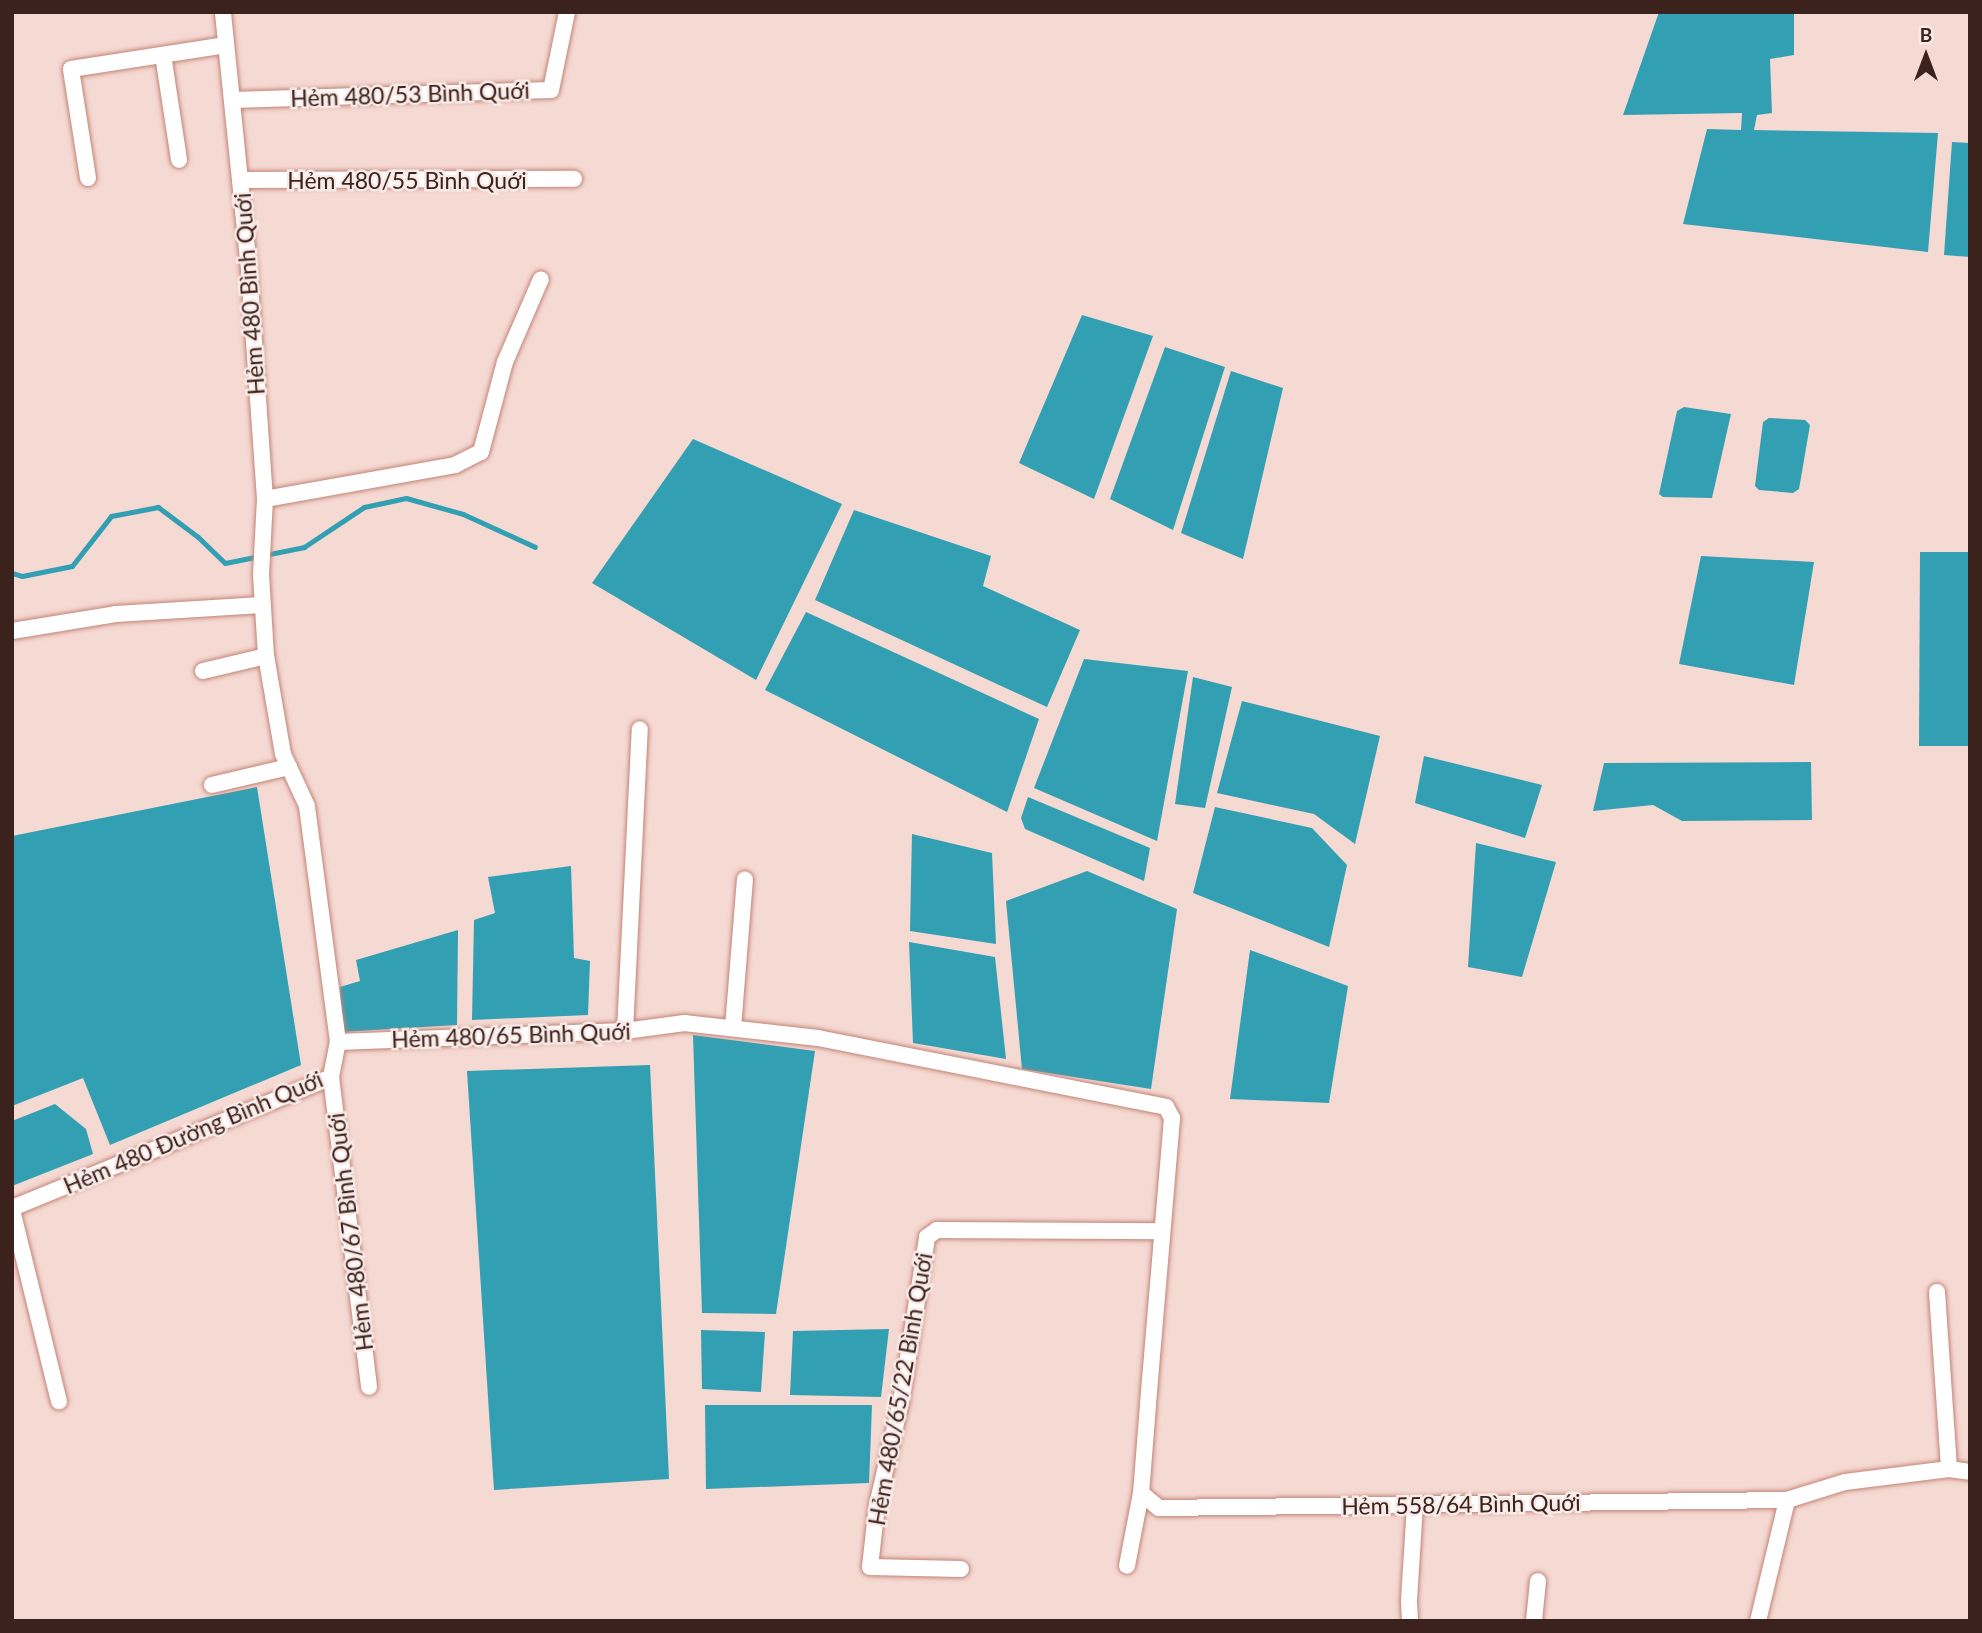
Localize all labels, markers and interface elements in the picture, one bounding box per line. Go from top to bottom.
north arrow [1891,21,1961,91]
text: B [1920,23,1932,46]
street label: Hẻm 480/53 Bình Quới [290,76,530,112]
street label: Hẻm 480/55 Bình Quới [287,166,527,194]
street label: Hẻm 480 Bình Quới [228,192,270,396]
street label: Hẻm 480/65 Bình Quới [391,1017,631,1053]
street label: Hẻm 480 Đường Bình Quới [59,1065,327,1199]
street label: Hẻm 480/67 Bình Quới [322,1111,378,1353]
street label: Hẻm 480/65/22 Bình Quới [862,1250,938,1528]
street label: Hẻm 558/64 Bình Quới [1341,1488,1581,1520]

